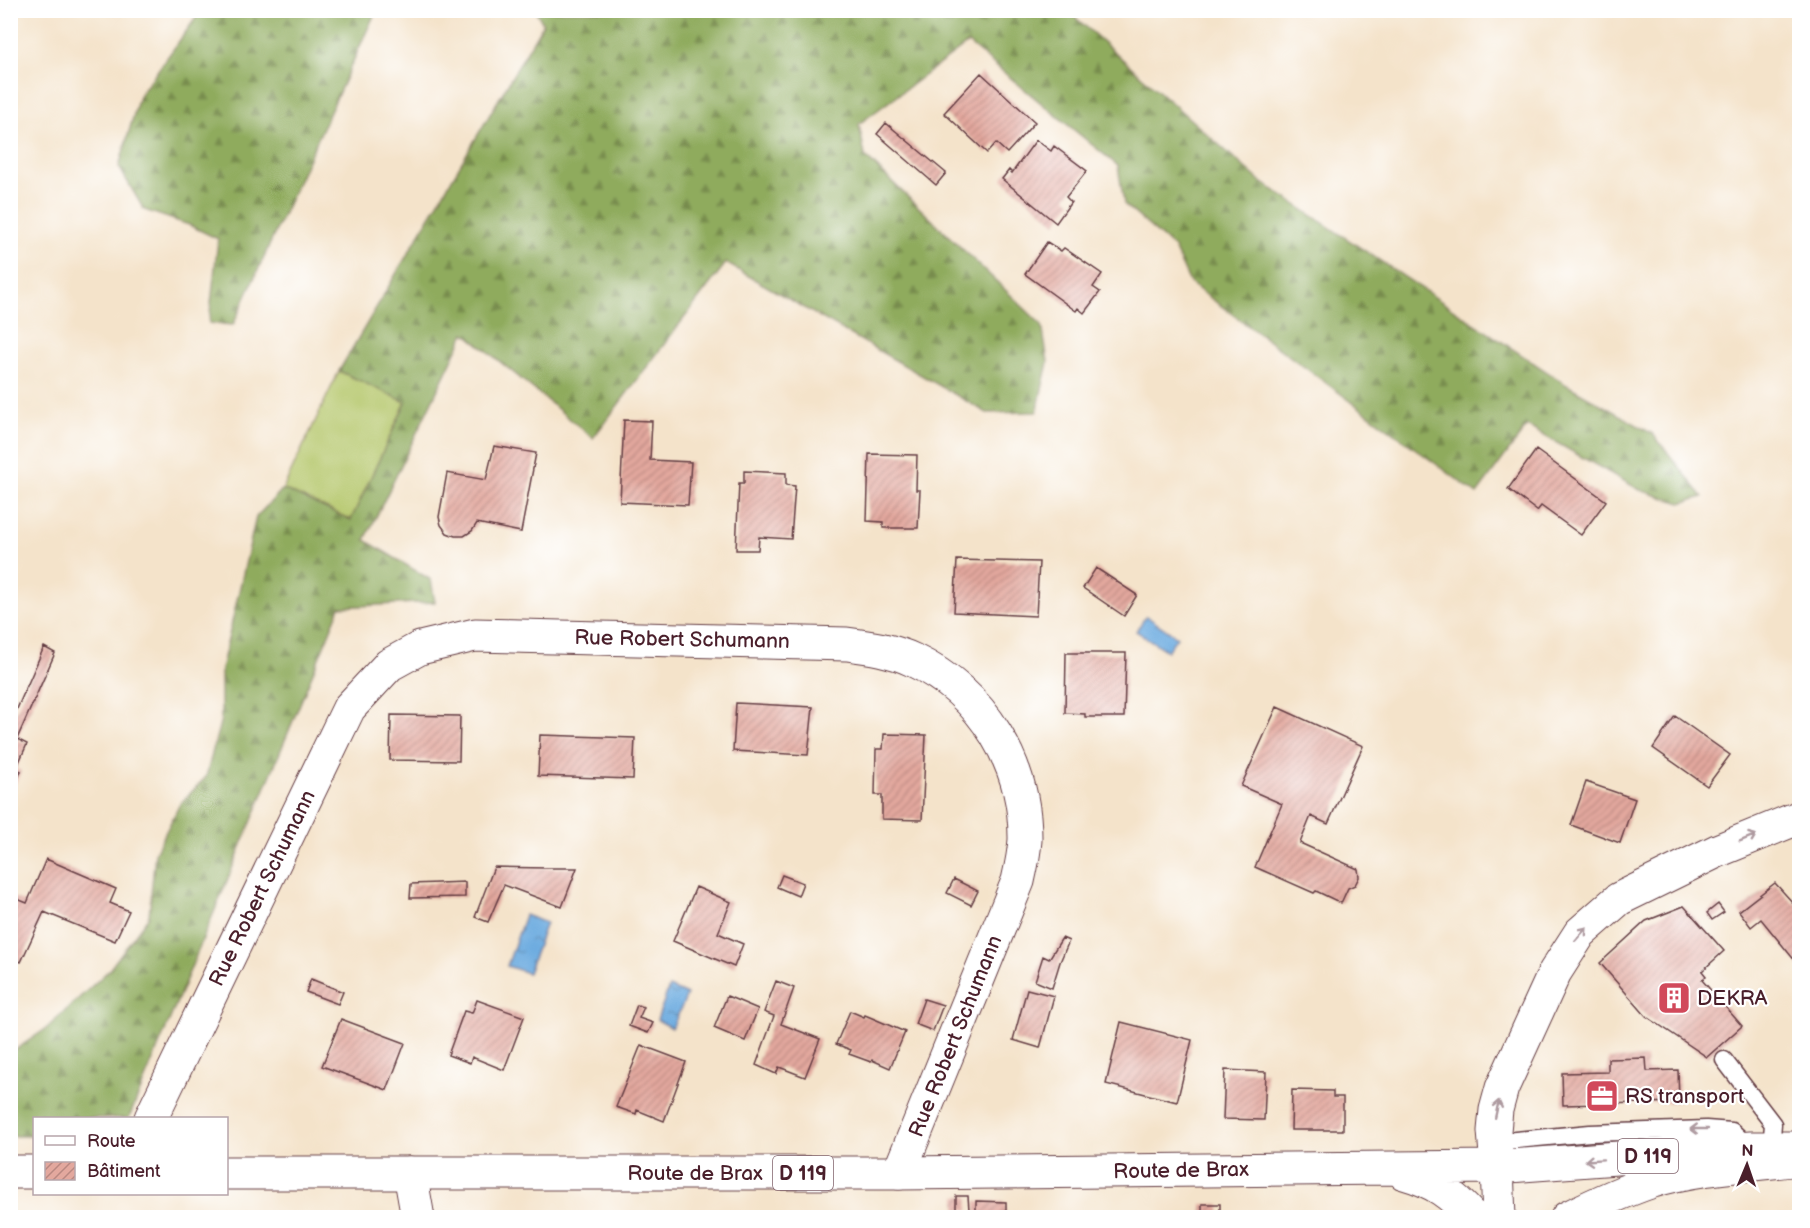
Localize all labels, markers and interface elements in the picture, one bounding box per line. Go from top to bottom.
street label: Rue Robert Schumann [574,625,790,654]
street label: Rue Robert Schumann [204,786,321,991]
one-way arrow [1739,832,1757,843]
one-way arrow [1574,927,1588,942]
street label: Rue Robert Schumann [904,932,1007,1141]
building icon: DEKRA [1656,980,1692,1016]
place label: DEKRA [1697,986,1768,1011]
office icon: RS transport [1584,1078,1620,1114]
place label: RS transport [1625,1084,1745,1109]
one-way arrow [1492,1099,1503,1119]
legend [33,1117,228,1195]
one-way arrow [1690,1123,1710,1135]
text: Route [87,1131,136,1152]
north arrow [1717,1135,1777,1195]
road number: D 119 [1618,1139,1678,1173]
text: N [1741,1142,1754,1161]
one-way arrow [1585,1154,1605,1165]
road number: D 119 [773,1156,833,1190]
street label: Route de Brax [1113,1157,1249,1184]
text: Bâtiment [87,1161,161,1182]
street label: Route de Brax [627,1161,763,1186]

